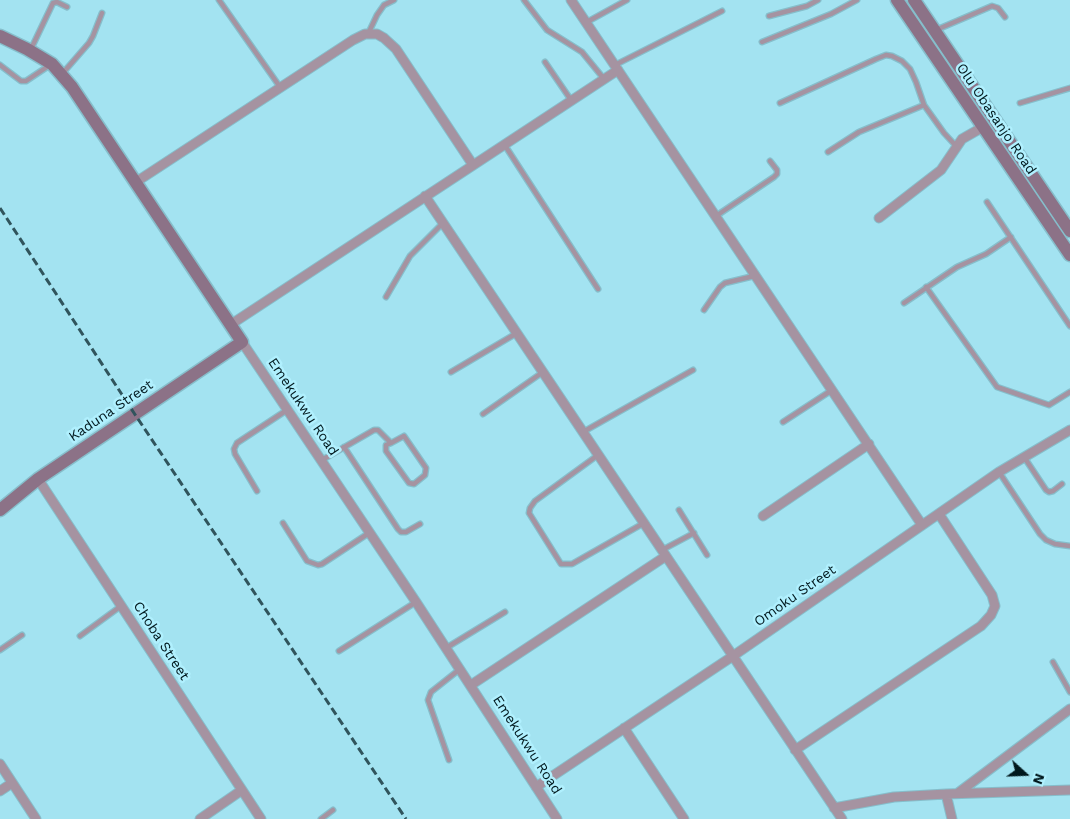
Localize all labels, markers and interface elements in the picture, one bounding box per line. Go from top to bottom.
street label: Olu Obasanjo Road [953,60,1039,178]
street label: Emekukwu Road [264,355,342,459]
street label: Kaduna Street [66,377,156,445]
street label: Omoku Street [751,562,839,630]
street label: Choba Street [129,599,193,683]
street label: Emekukwu Road [489,693,565,797]
north arrow [1000,749,1050,799]
text: N [1030,772,1048,787]

